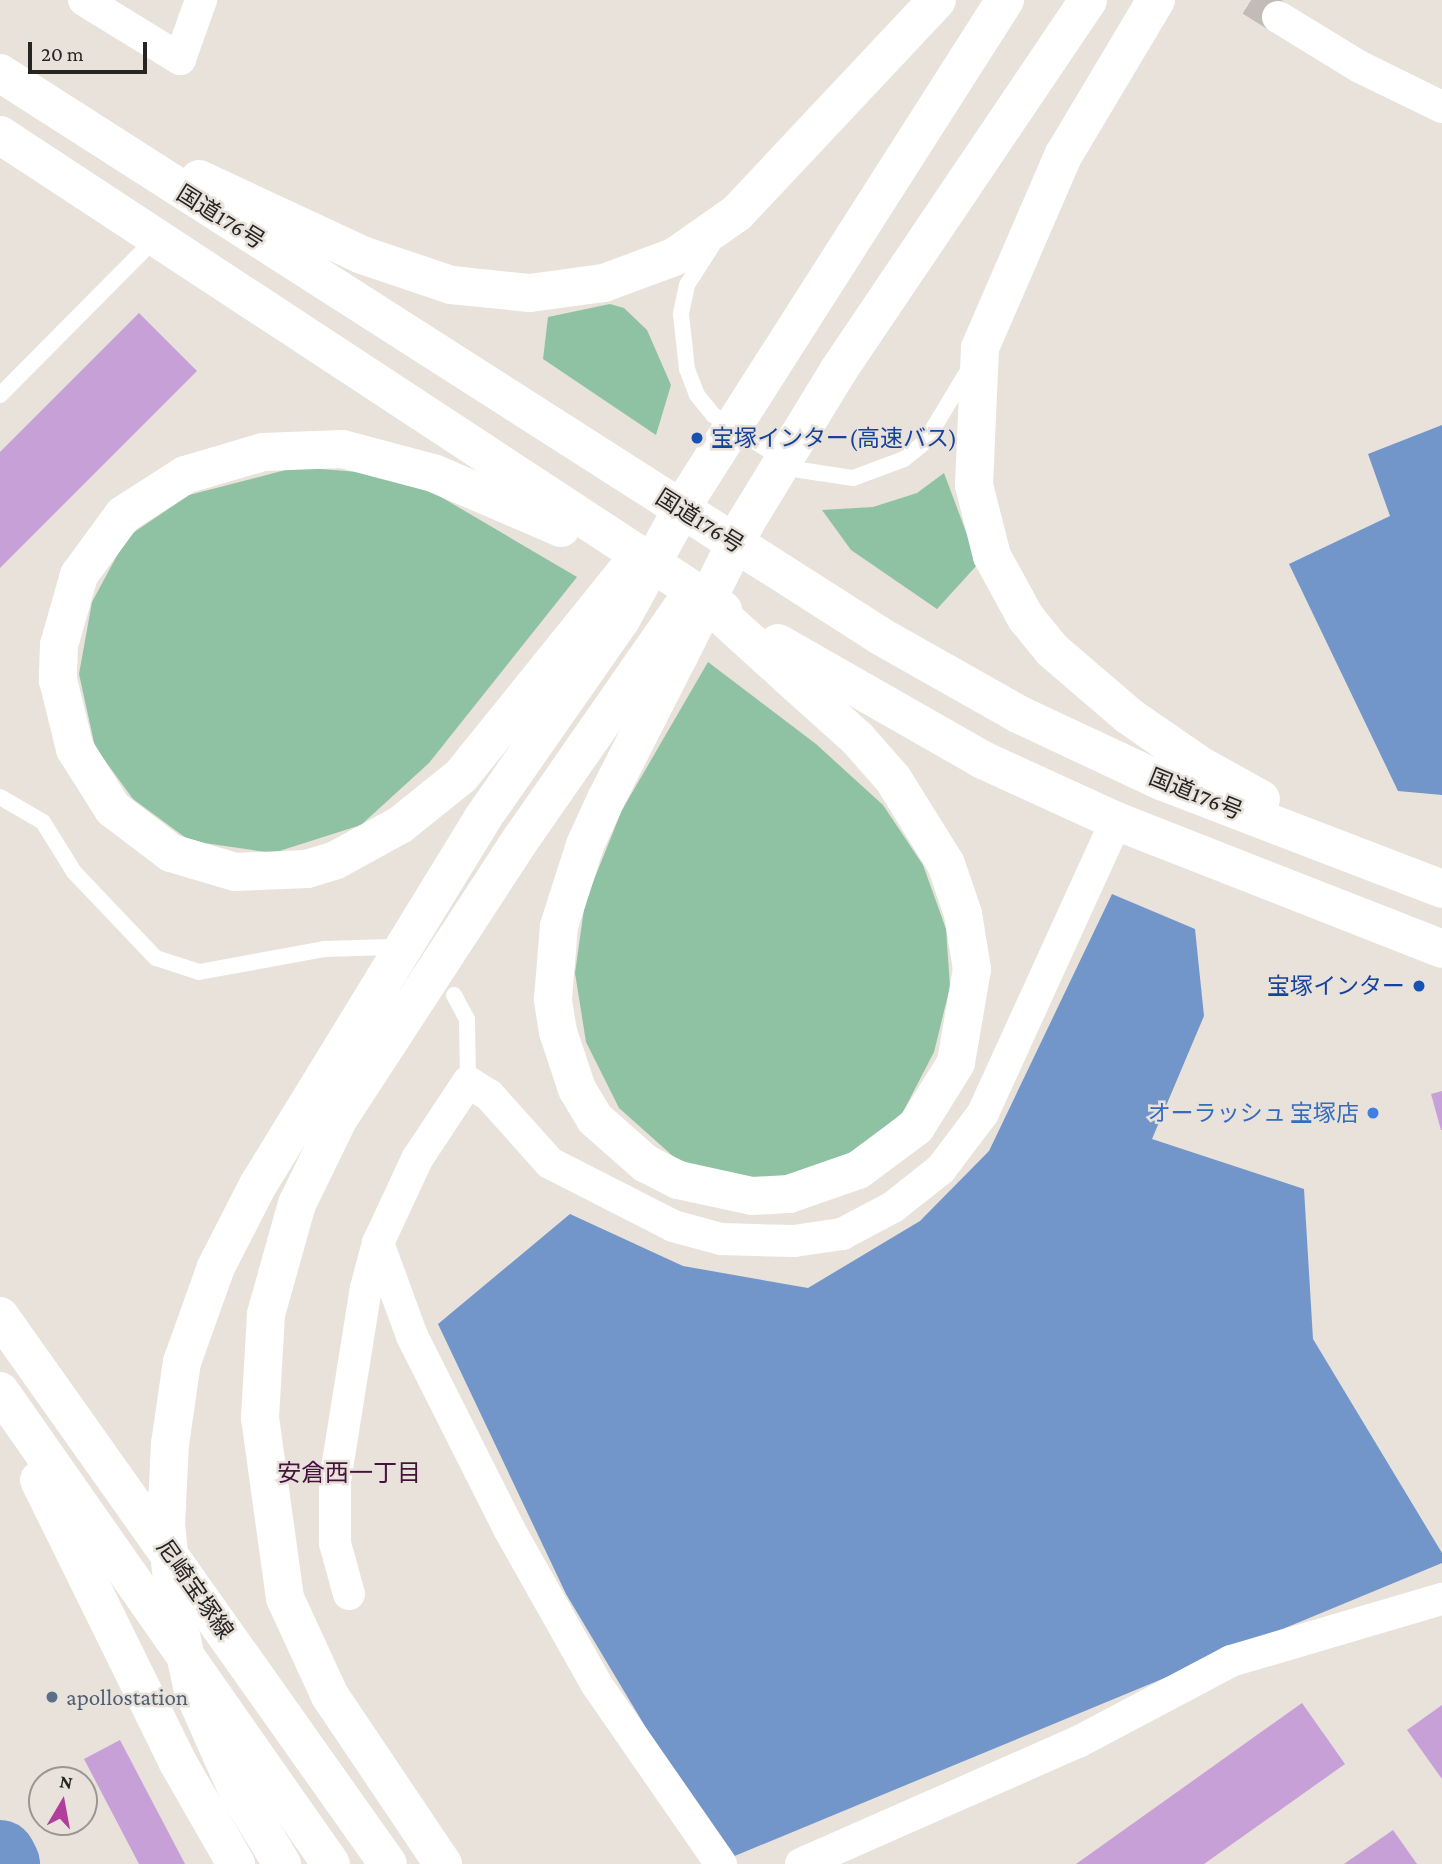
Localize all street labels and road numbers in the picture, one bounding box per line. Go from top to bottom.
street label: 国道176号 [172,179,270,255]
street label: 国道176号 [651,483,749,559]
street label: 国道176号 [1145,763,1247,825]
street label: 尼崎宝塚線 [151,1534,239,1644]

